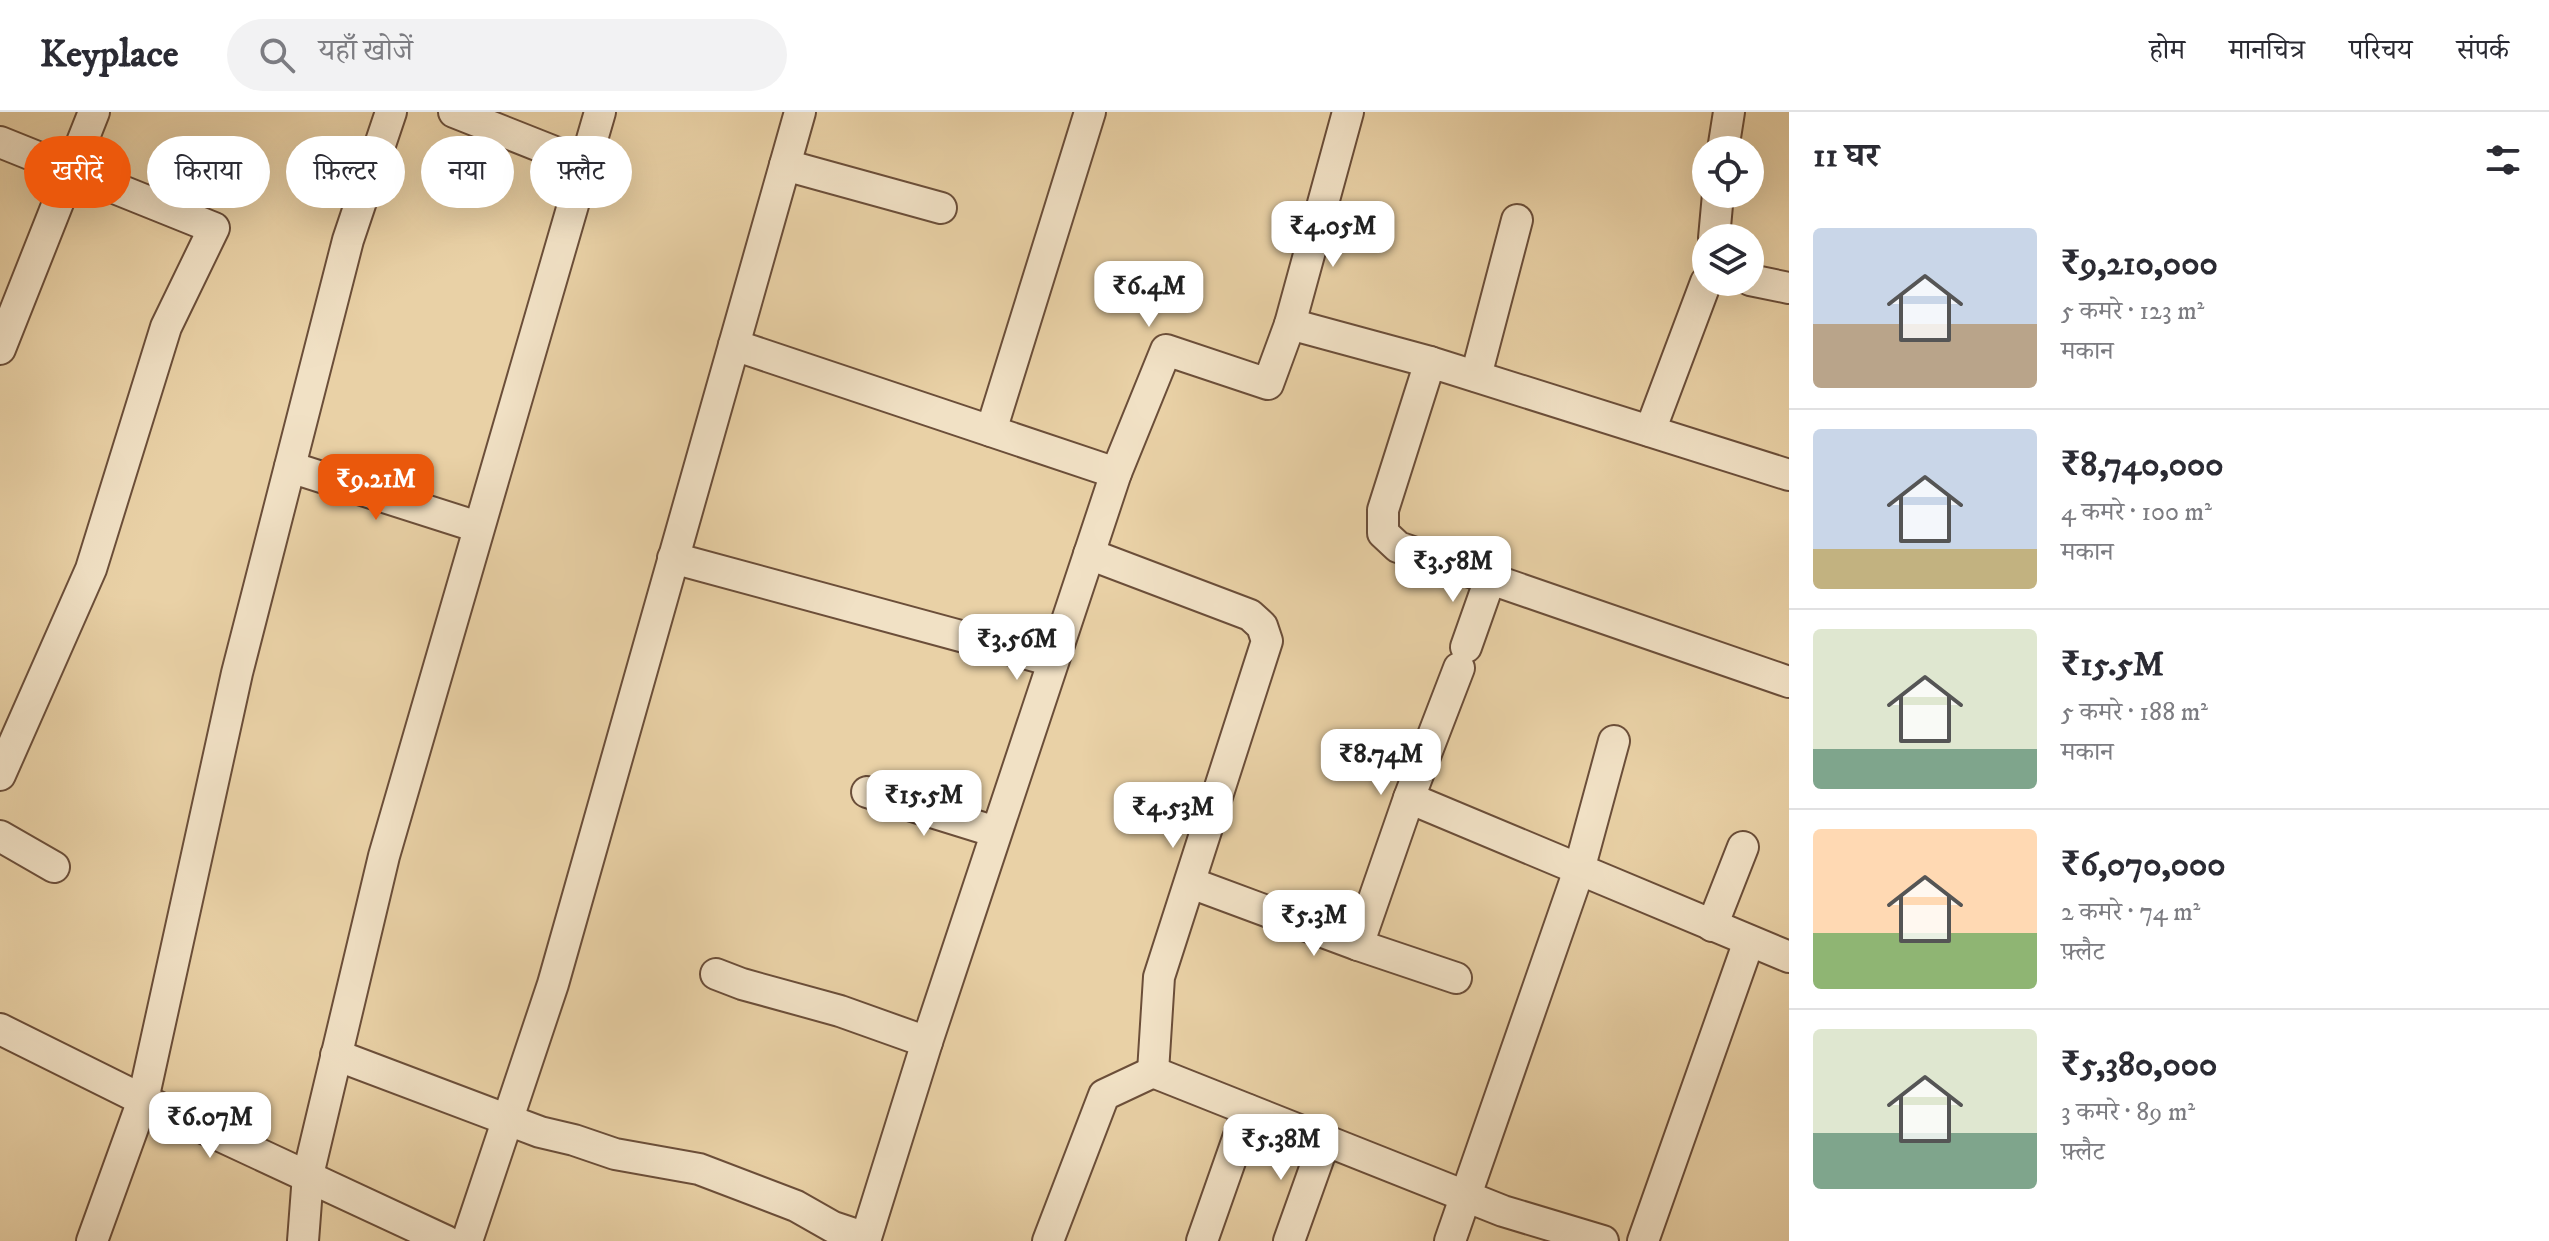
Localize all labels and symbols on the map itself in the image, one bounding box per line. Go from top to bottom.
pin: ₹4.05M [1268,201,1398,269]
pin: ₹6.4M [1093,261,1205,329]
pin: ₹9.21M [311,454,441,522]
pin: ₹3.58M [1388,536,1518,604]
pin: ₹3.56M [952,614,1082,682]
pin: ₹8.74M [1316,729,1446,797]
pin: ₹15.5M [859,770,989,838]
pin: ₹4.53M [1108,782,1238,850]
pin: ₹5.3M [1258,890,1370,958]
pin: ₹6.07M [145,1092,275,1160]
pin: ₹5.38M [1216,1114,1346,1182]

